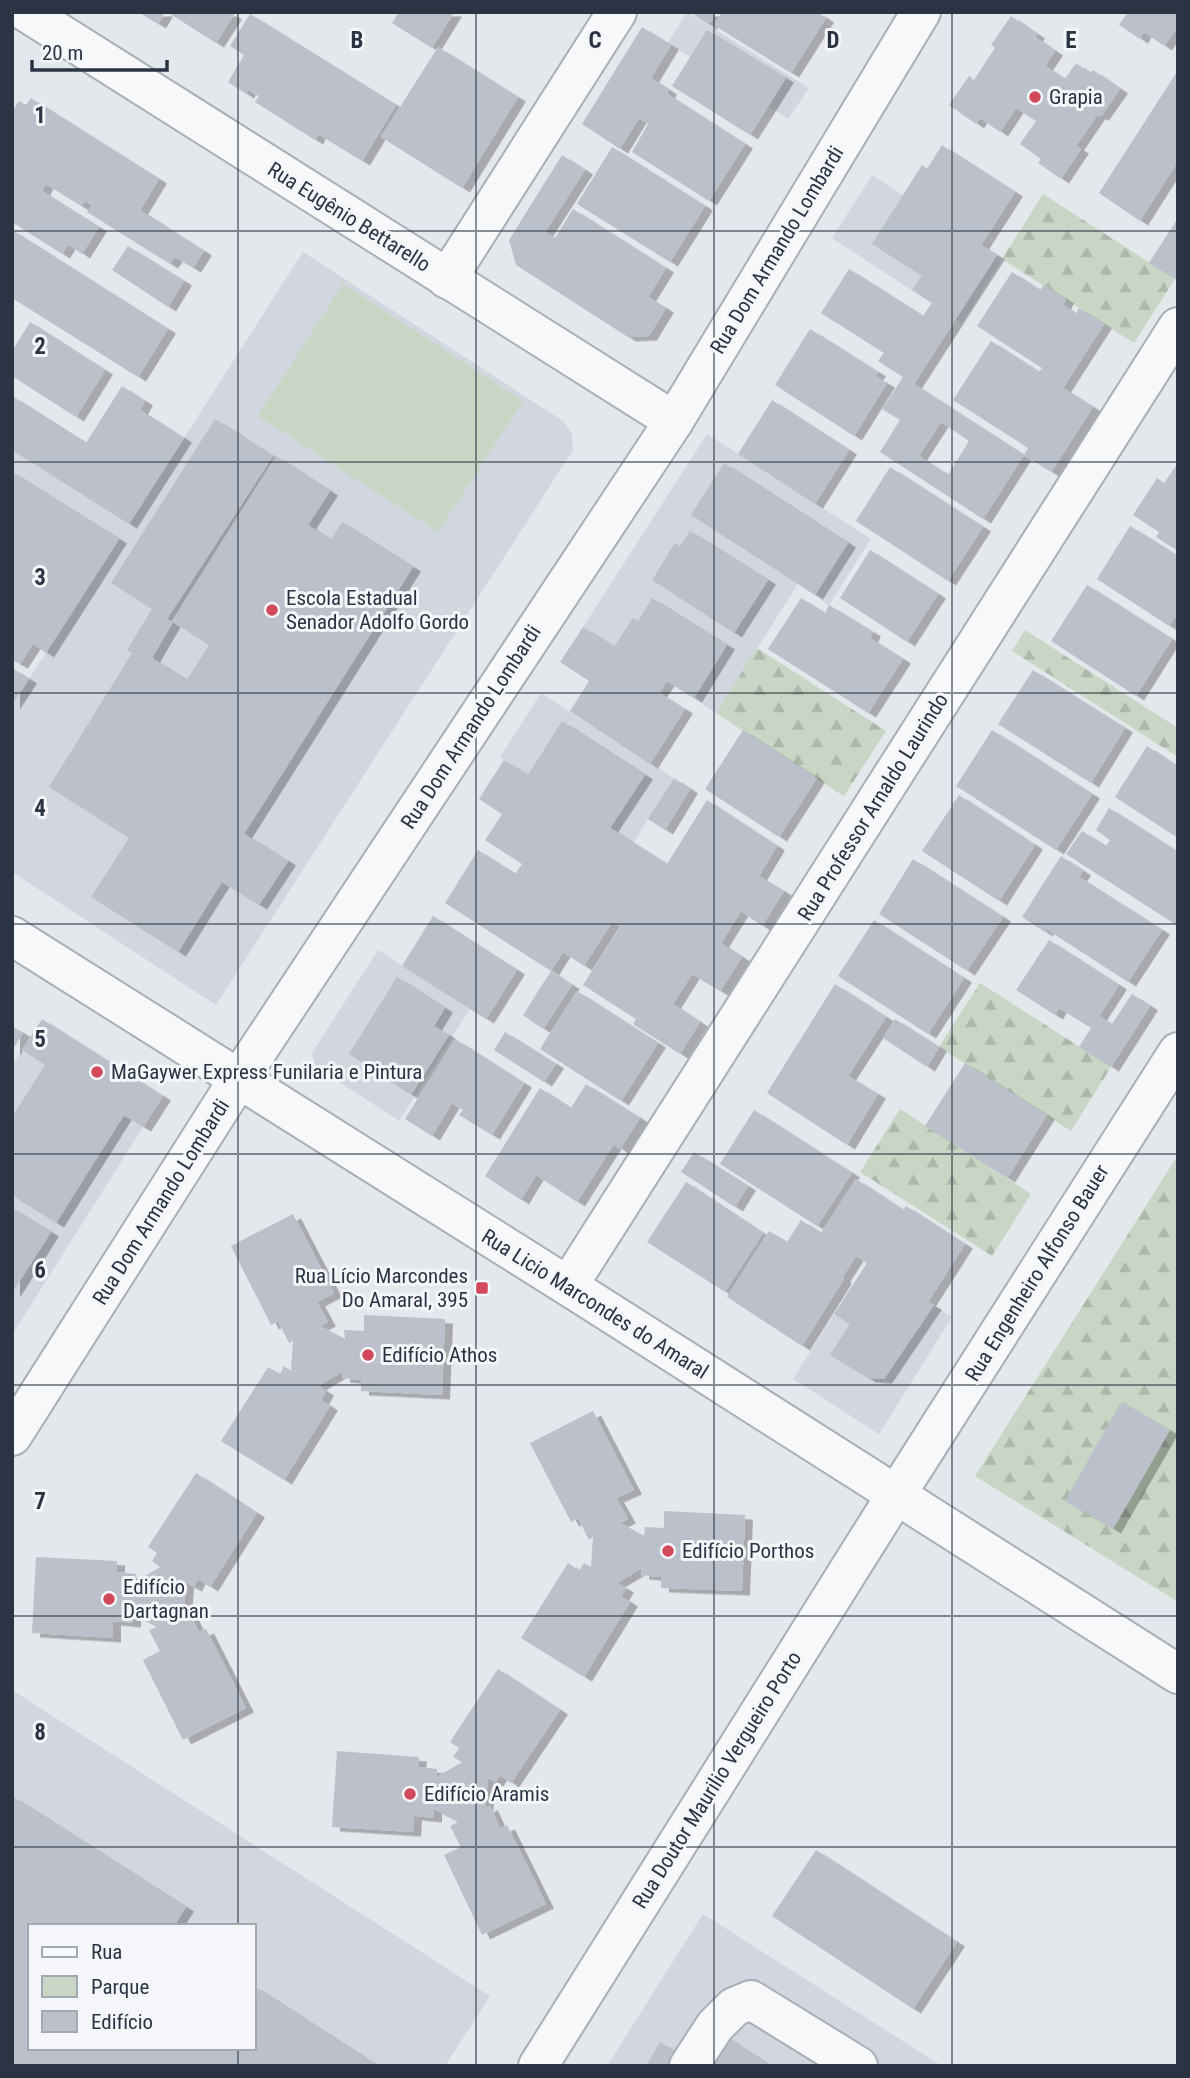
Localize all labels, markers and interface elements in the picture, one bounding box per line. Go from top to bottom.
text: B [351,27,363,54]
text: C [588,27,602,54]
text: D [827,27,840,54]
text: E [1065,27,1077,54]
scale bar [32,28,166,72]
text: 20 m [42,41,83,65]
place label: Grapia [1049,85,1103,109]
marker: Grapia [1027,89,1043,105]
text: 1 [34,102,46,129]
street label: Rua Dom Armando Lombardi [705,142,849,358]
street label: Rua Eugênio Bettarello [263,157,435,277]
text: 2 [34,333,46,360]
text: 3 [34,564,46,591]
place label: Escola Estadual Senador Adolfo Gordo [286,586,469,634]
marker: Escola Estadual Senador Adolfo Gordo [264,602,280,618]
street label: Rua Dom Armando Lombardi [396,621,546,833]
street label: Rua Professor Arnaldo Laurindo [793,689,953,925]
text: 4 [34,795,46,822]
text: 5 [34,1026,46,1053]
place label: MaGaywer Express Funilaria e Pintura [111,1060,422,1084]
marker: MaGaywer Express Funilaria e Pintura [89,1064,105,1080]
street label: Rua Dom Armando Lombardi [88,1095,234,1309]
street label: Rua Engenheiro Alfonso Bauer [960,1160,1114,1386]
street label: Rua Licio Marcondes do Amaral [477,1224,713,1384]
text: 6 [34,1257,46,1284]
place label: Rua Lício Marcondes Do Amaral, 395 [295,1264,468,1312]
marker: Rua Lício Marcondes Do Amaral, 395 [474,1280,490,1296]
place label: Edifício Athos [382,1343,497,1367]
marker: Edifício Athos [360,1347,376,1363]
text: 7 [34,1488,46,1515]
place label: Edifício Porthos [682,1539,814,1563]
marker: Edifício Porthos [660,1543,676,1559]
place label: Edifício Dartagnan [123,1575,209,1623]
marker: Edifício Dartagnan [101,1591,117,1607]
street label: Rua Doutor Maurilio Vergueiro Porto [628,1647,806,1913]
text: 8 [34,1719,46,1746]
place label: Edifício Aramis [424,1782,549,1806]
marker: Edifício Aramis [402,1786,418,1802]
legend [28,1924,256,2050]
text: Rua [91,1940,122,1964]
text: Parque [91,1975,149,1999]
text: Edifício [91,2010,153,2034]

